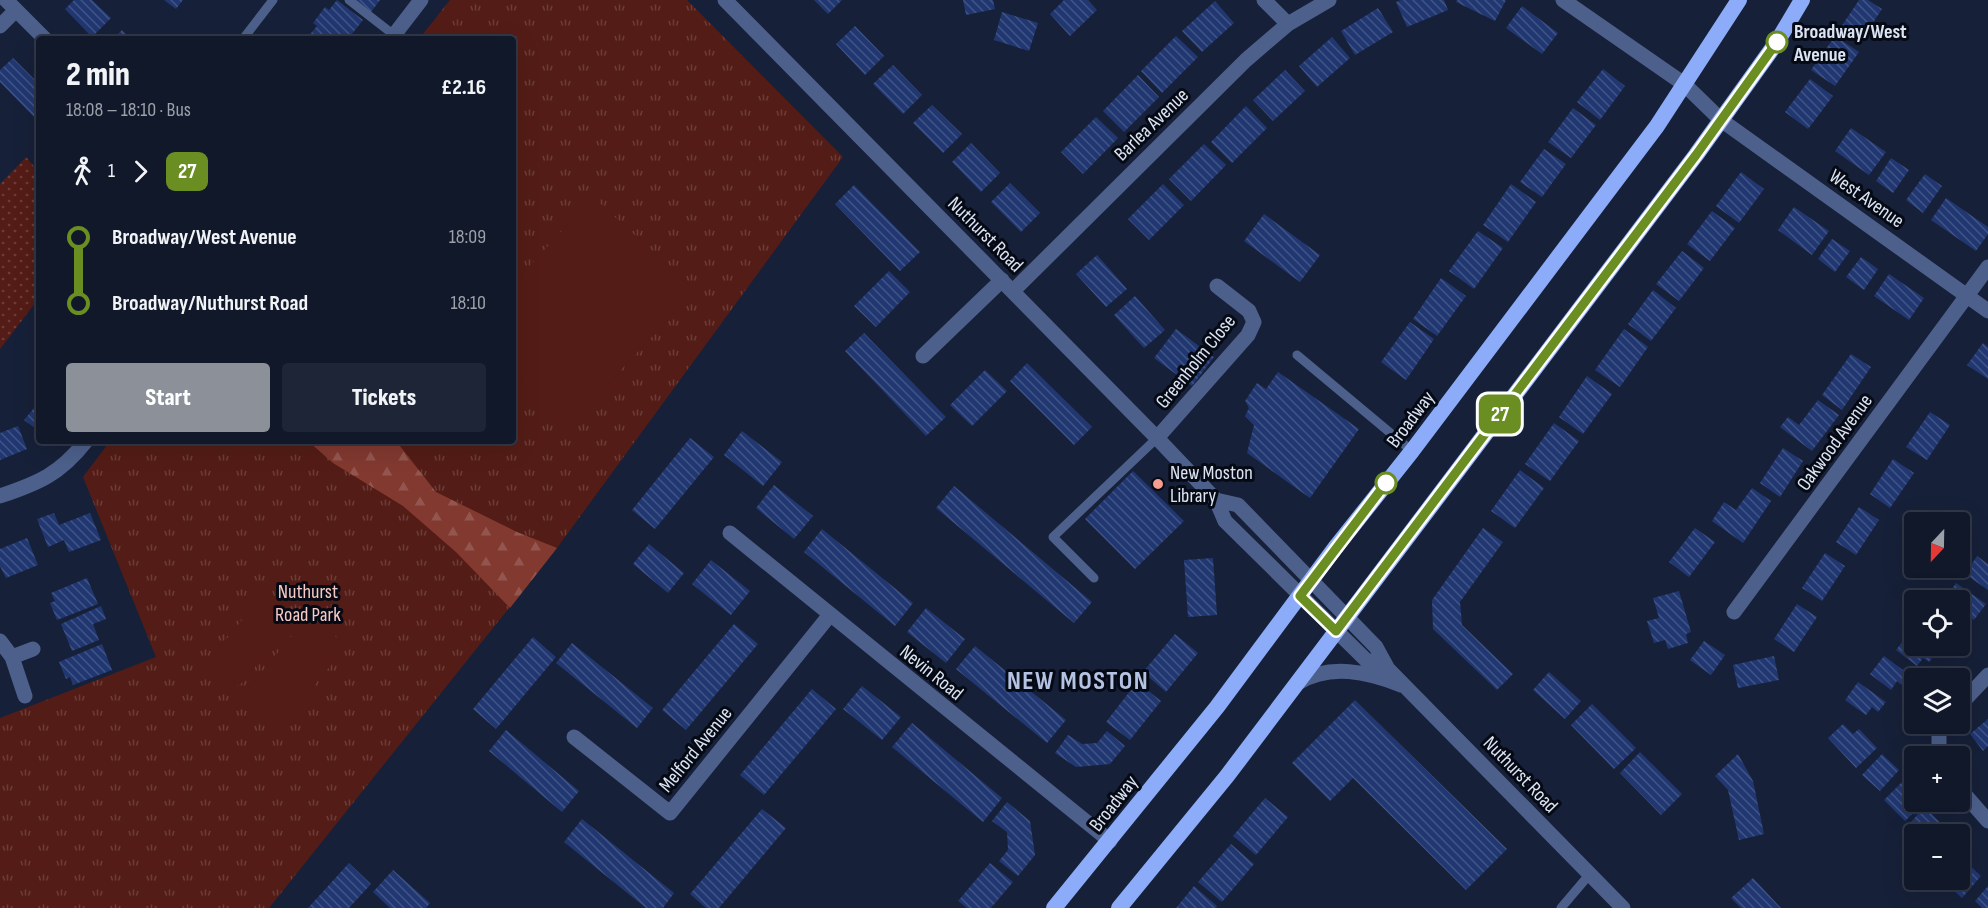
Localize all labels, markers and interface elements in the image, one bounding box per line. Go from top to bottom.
place label: Broadway/West Avenue [1793,20,1907,67]
marker: Broadway/West Avenue [1766,31,1788,53]
text: 2 min [66,55,130,95]
text: £2.16 [441,74,486,101]
street label: Barlea Avenue [1110,83,1194,166]
text: 18:08 – 18:10 · Bus [66,98,191,122]
icon: walk [66,155,99,188]
icon: forward [124,155,157,188]
text: 1 [108,159,115,183]
text: 27 [178,159,196,184]
street label: West Avenue [1824,164,1909,233]
street label: Nuthurst Road [943,192,1028,277]
text: Broadway/West Avenue [112,224,297,251]
text: 18:09 [449,225,486,249]
text: Broadway/Nuthurst Road [112,290,308,317]
text: 18:10 [451,291,486,315]
street label: Greenholm Close [1151,310,1241,413]
button: Start [66,363,270,432]
button: Tickets [282,363,486,432]
street label: Broadway [1382,386,1440,453]
street label: Oakwood Avenue [1792,390,1878,495]
line badge: 27 [1473,394,1527,434]
text: 27 [1491,402,1509,427]
place label: New Moston Library [1170,461,1253,508]
unlabelled marker [1375,472,1397,494]
marker: New Moston Library [1151,477,1165,491]
north arrow [1904,512,1970,578]
map controls [1904,512,1970,890]
park label: Nuthurst Road Park [275,580,341,627]
button: locate [1904,590,1970,656]
street label: Nevin Road [895,640,968,706]
district label: NEW MOSTON [1007,666,1149,697]
button: layers [1904,668,1970,734]
street label: Melford Avenue [654,702,738,797]
street label: Nuthurst Road [1478,732,1563,818]
button: + [1904,746,1970,812]
street label: Broadway [1084,770,1143,837]
button: − [1904,824,1970,890]

